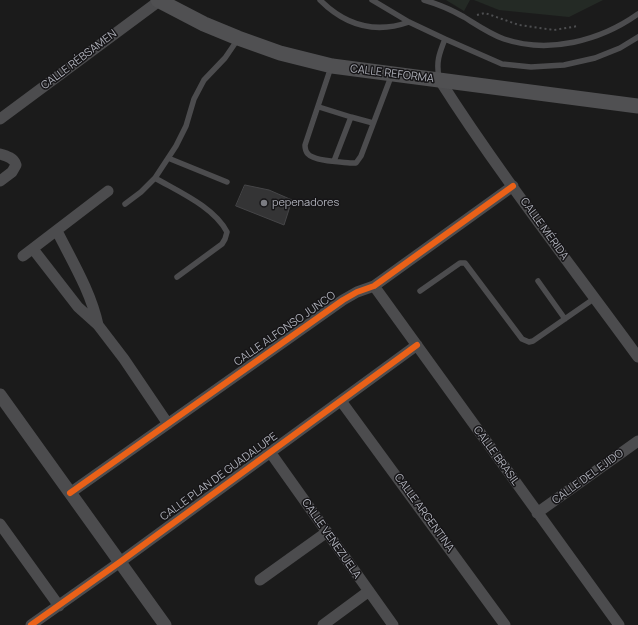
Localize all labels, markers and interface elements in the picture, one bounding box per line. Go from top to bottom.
street label: CALLE RÉBSAMEN [39,27,119,93]
street label: CALLE REFORMA [349,62,435,86]
street label: CALLE MÉRIDA [517,195,571,263]
place label: pepenadores [272,196,339,210]
marker: pepenadores [259,198,269,208]
street label: CALLE ALFONSO JUNCO [232,289,338,369]
street label: CALLE BRASIL [470,424,522,488]
street label: CALLE PLAN DE GUADALUPE [158,430,280,524]
street label: CALLE DEL EJIDO [550,447,626,507]
street label: CALLE ARGENTINA [391,471,457,555]
street label: CALLE VENEZUELA [299,497,363,581]

